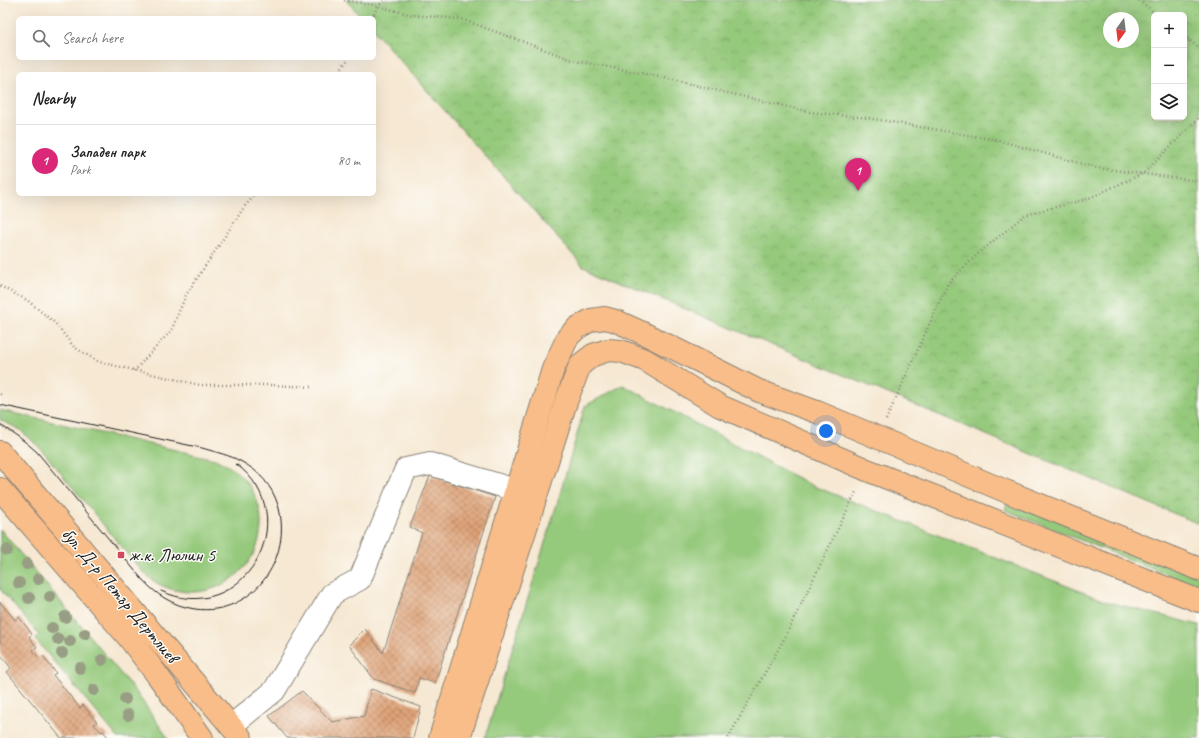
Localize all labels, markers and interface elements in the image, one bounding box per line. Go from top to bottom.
north arrow [1103,12,1139,48]
map controls [1151,12,1187,120]
button: + [1151,12,1187,48]
search box [16,16,376,60]
icon: search [30,27,52,49]
text: Search here [62,29,123,48]
button: − [1151,48,1187,84]
button: layers [1151,84,1187,120]
text: Nearby [32,88,75,109]
text: Западен парк [70,143,146,162]
text: 1 [42,153,48,169]
text: 80 m [338,153,360,169]
pin: 1 [845,158,871,191]
text: Park [70,162,91,178]
your location [816,421,836,441]
street label: бул. Д-р Петър Дертлиев [56,522,186,670]
place label: ж.к. Люлин 5 [129,543,217,567]
marker: ж.к. Люлин 5 [116,550,126,560]

